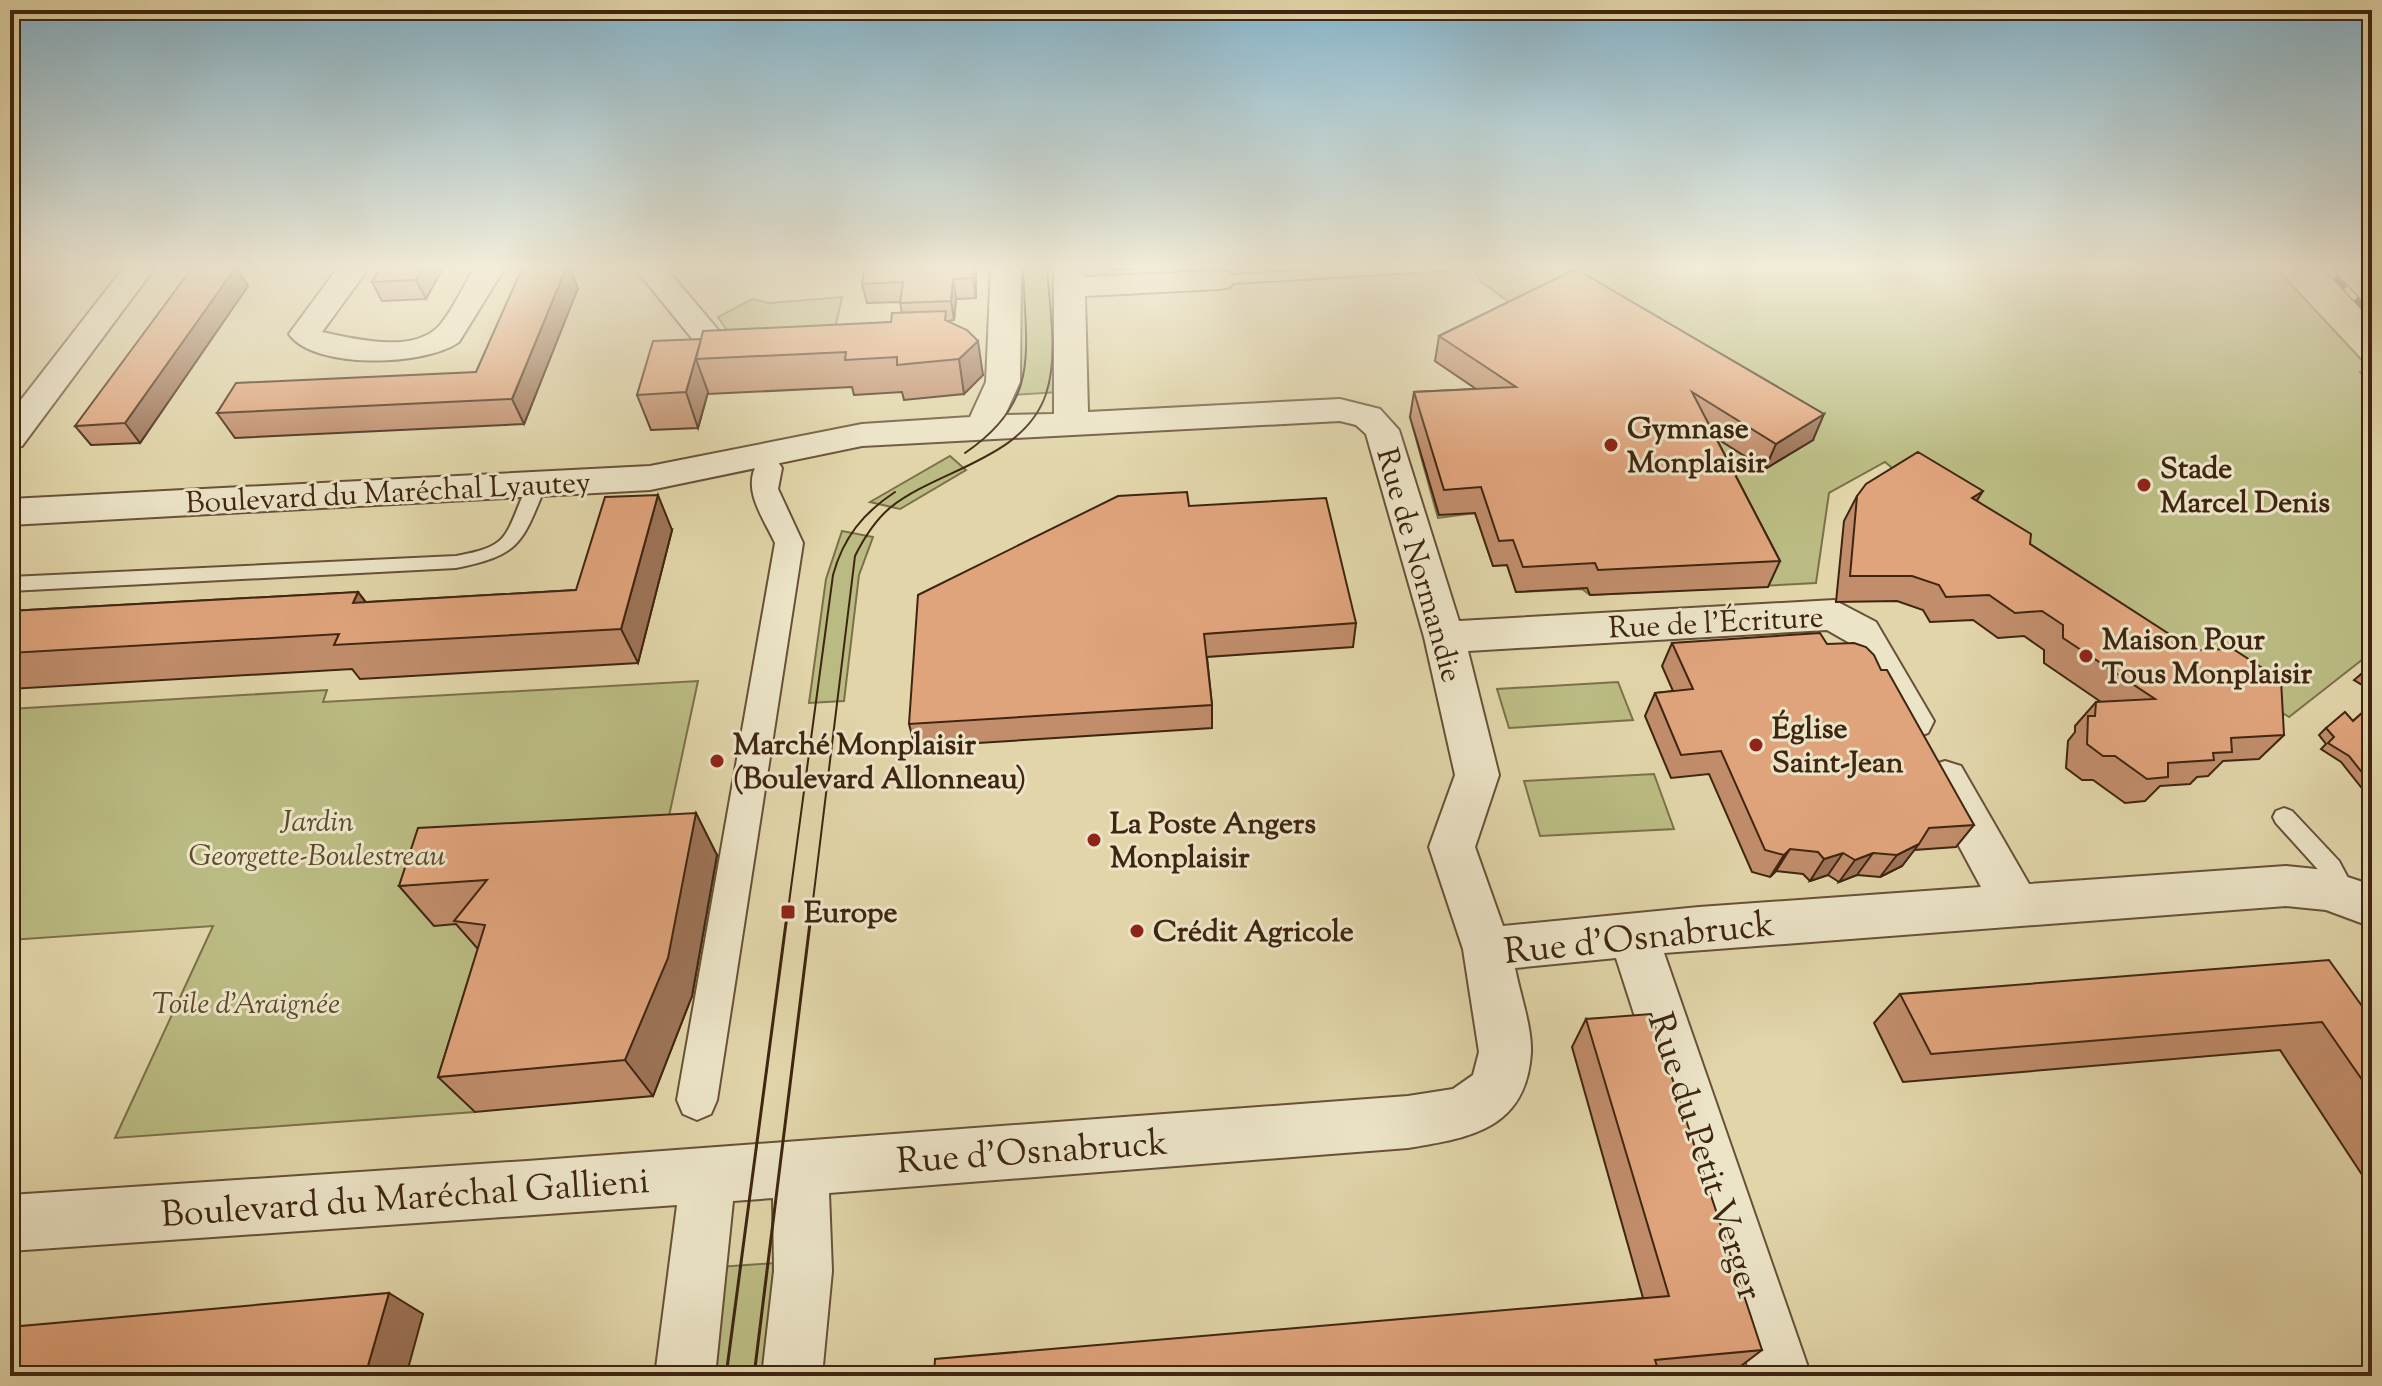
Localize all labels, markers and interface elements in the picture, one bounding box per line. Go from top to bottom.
place label: Gymnase Monplaisir [1627,409,1767,486]
marker: Gymnase Monplaisir [1602,436,1620,454]
street label: Rue de Normandie [1364,444,1472,688]
place label: Stade Marcel Denis [2160,449,2330,526]
street label: Boulevard du Maréchal Lyautey [184,462,592,527]
marker: Stade Marcel Denis [2135,476,2153,494]
street label: Rue de l'Écriture [1607,597,1825,652]
place label: Maison Pour Tous Monplaisir [2102,620,2313,697]
marker: Maison Pour Tous Monplaisir [2077,647,2095,665]
place label: Église Saint-Jean [1772,709,1904,786]
place label: Marché Monplaisir (Boulevard Allonneau) [733,725,1026,802]
marker: Église Saint-Jean [1747,736,1765,754]
marker: Marché Monplaisir (Boulevard Allonneau) [708,752,726,770]
park label: Jardin Georgette-Boulestreau [188,802,446,879]
place label: La Poste Angers Monplaisir [1110,804,1316,881]
marker: La Poste Angers Monplaisir [1085,831,1103,849]
place label: Europe [804,893,897,936]
street label: Rue d'Osnabruck [1502,900,1777,980]
marker: Europe [779,903,797,921]
place label: Crédit Agricole [1153,912,1354,955]
marker: Crédit Agricole [1128,922,1146,940]
park label: Toile d'Araignée [152,984,340,1027]
street label: Rue du Petit Verger [1632,1007,1774,1308]
street label: Rue d'Osnabruck [895,1119,1170,1189]
street label: Boulevard du Maréchal Gallieni [159,1157,651,1243]

